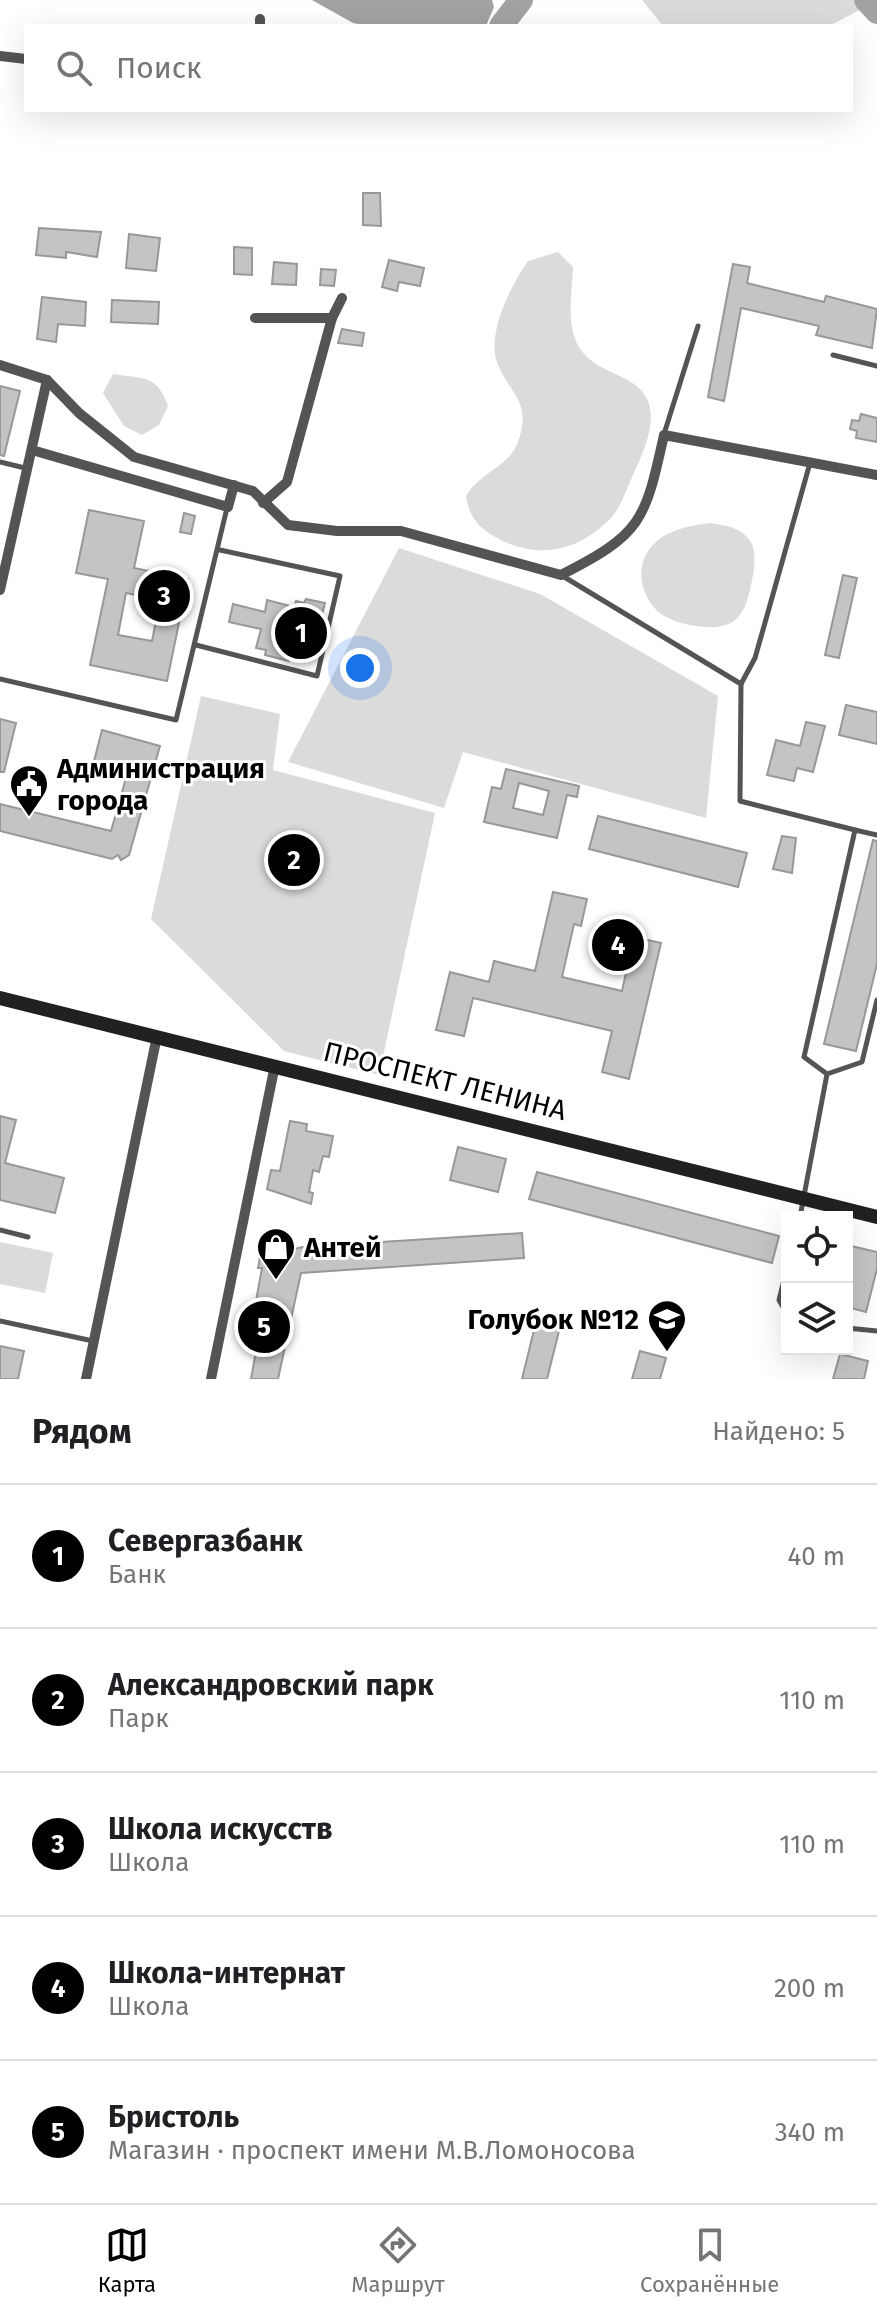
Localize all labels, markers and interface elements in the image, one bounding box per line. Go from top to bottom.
search box [24,24,853,112]
icon: search [52,46,96,90]
text: Поиск [116,50,202,86]
pin: 3 [138,566,190,626]
pin: 1 [275,603,327,663]
your location [340,648,380,688]
place label: Администрация города [56,752,265,817]
public building icon: Администрация города [8,763,50,818]
pin: 2 [268,830,320,890]
pin: 4 [592,915,644,975]
street label: ПРОСПЕКТ ЛЕНИНА [320,1035,570,1127]
map controls [781,1211,853,1355]
button: locate [781,1211,853,1283]
shop icon: Антей [255,1226,297,1281]
place label: Антей [303,1231,381,1264]
button: layers [781,1283,853,1355]
pin: 5 [238,1297,290,1357]
school or university icon: Голубок №12 [646,1298,688,1353]
place label: Голубок №12 [467,1303,639,1336]
text: Рядом [32,1411,131,1452]
text: Найдено: 5 [712,1416,845,1447]
text: Севергазбанк [108,1523,303,1559]
text: 1 [52,1541,64,1572]
text: 40 m [787,1541,845,1572]
text: Банк [108,1559,166,1590]
text: Александровский парк [108,1667,434,1703]
text: 2 [51,1685,65,1716]
text: 110 m [779,1685,845,1716]
text: Парк [108,1703,169,1734]
text: Школа искусcтв [108,1811,333,1847]
text: 3 [51,1829,65,1860]
text: 110 m [779,1829,845,1860]
text: Школа [108,1847,189,1878]
text: Школа-интернат [108,1955,345,1991]
text: 4 [51,1973,65,2004]
text: 200 m [774,1973,845,2004]
text: Школа [108,1991,189,2022]
text: Бристоль [108,2099,239,2135]
text: 5 [51,2117,65,2148]
text: 340 m [775,2117,845,2148]
text: Магазин · проспект имени М.В.Ломоносова [108,2135,636,2166]
tab: Карта [98,2223,156,2298]
tab: Маршрут [351,2223,445,2298]
tab: Сохранённые [640,2223,779,2298]

